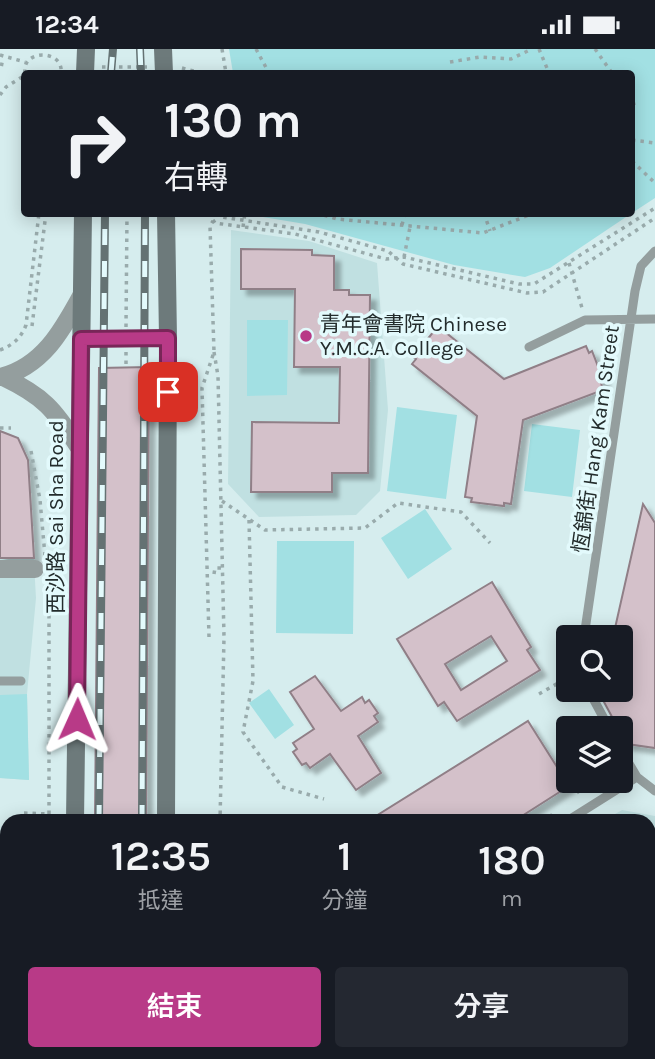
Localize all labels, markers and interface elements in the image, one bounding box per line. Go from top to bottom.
text: 12:34 [35,9,99,40]
text: 130 m [164,92,302,149]
icon: right [49,98,140,189]
text: 右轉 [164,159,228,196]
place label: 青年會書院 Chinese Y.M.C.A. College [320,312,507,360]
street label: 恆錦街 Hang Kam Street [568,323,624,554]
marker: 青年會書院 Chinese Y.M.C.A. College [298,328,314,344]
pin [138,362,198,422]
icon: arrive [149,373,187,411]
street label: 西沙路 Sai Sha Road [44,420,68,614]
map controls [556,625,633,793]
button: search [556,625,633,702]
position arrow [40,682,114,756]
button: layers [556,716,633,793]
text: 12:35 [110,831,211,881]
text: 1 [337,831,352,881]
text: 180 [478,835,546,885]
text: m [501,885,523,912]
text: 抵達 [138,887,184,914]
text: 分鐘 [322,887,368,914]
button: 結束 [28,967,321,1047]
button: 分享 [335,967,628,1047]

